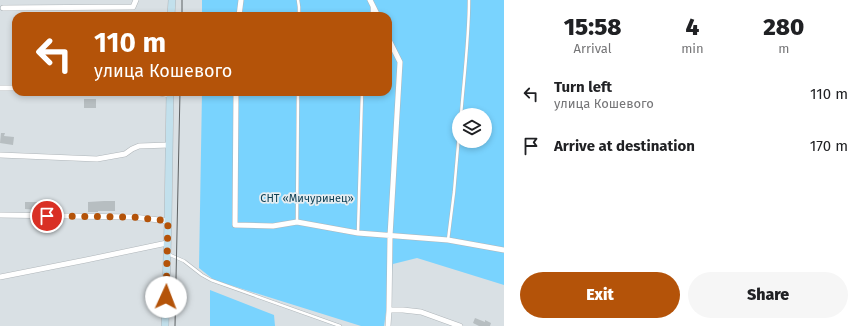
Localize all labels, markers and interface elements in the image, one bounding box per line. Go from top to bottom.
text: 15:58 [564,13,621,41]
text: 4 [685,13,699,41]
text: 280 [763,13,804,41]
text: 110 m [94,26,166,59]
icon: left [28,28,80,80]
text: Arrival [574,41,612,56]
text: min [681,41,704,56]
text: m [778,41,789,56]
text: улица Кошевого [94,60,232,82]
text: Turn left [554,78,612,96]
icon: left [520,83,542,105]
text: 110 m [810,85,848,103]
text: улица Кошевого [554,96,654,111]
map controls [452,108,492,148]
button: layers [452,108,492,148]
icon: arrive [520,135,542,157]
text: Arrive at destination [554,137,695,155]
text: 170 m [810,137,848,155]
park label: СНТ «Мичуринец» [260,192,354,205]
pin [30,199,64,233]
icon: arrive [36,205,58,227]
button: Exit [520,272,680,318]
button: Share [688,272,848,318]
position arrow [145,276,187,318]

